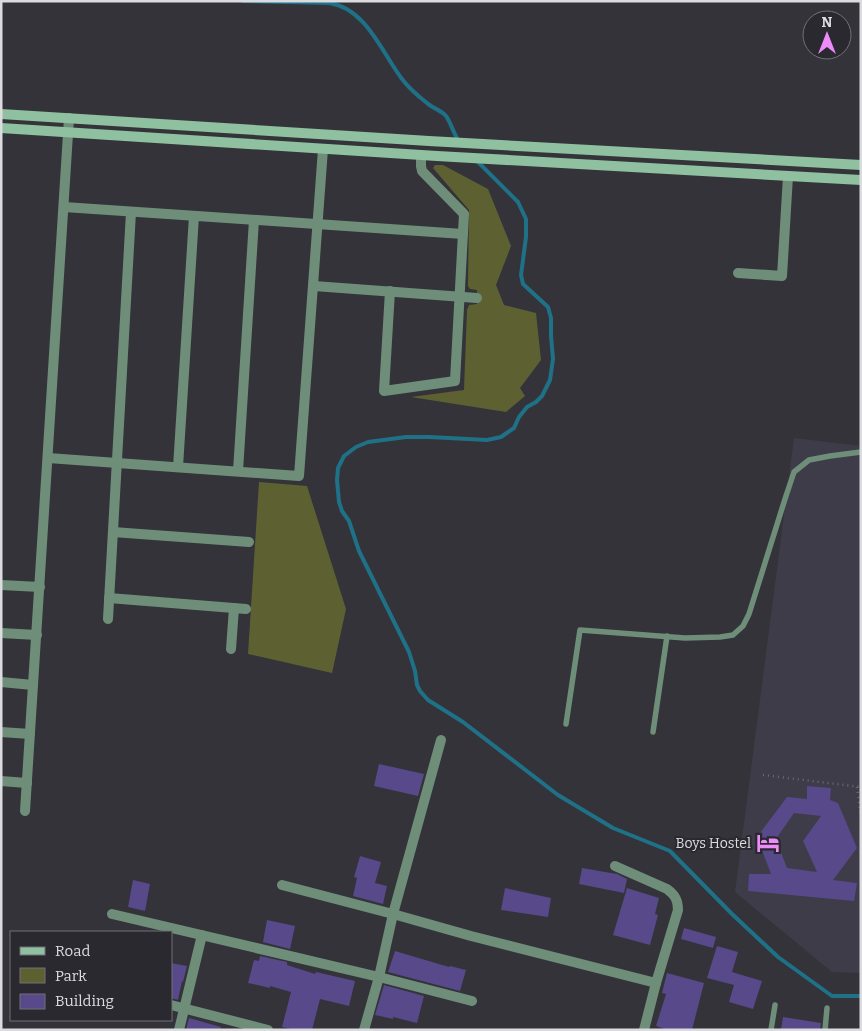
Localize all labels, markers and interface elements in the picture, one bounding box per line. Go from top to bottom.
north arrow [802,10,852,60]
text: N [822,14,833,31]
hotel icon: Boys Hostel [755,830,781,856]
place label: Boys Hostel [676,835,751,852]
legend [10,931,172,1021]
text: Road [55,942,90,960]
text: Park [55,967,87,985]
text: Building [55,992,114,1010]

